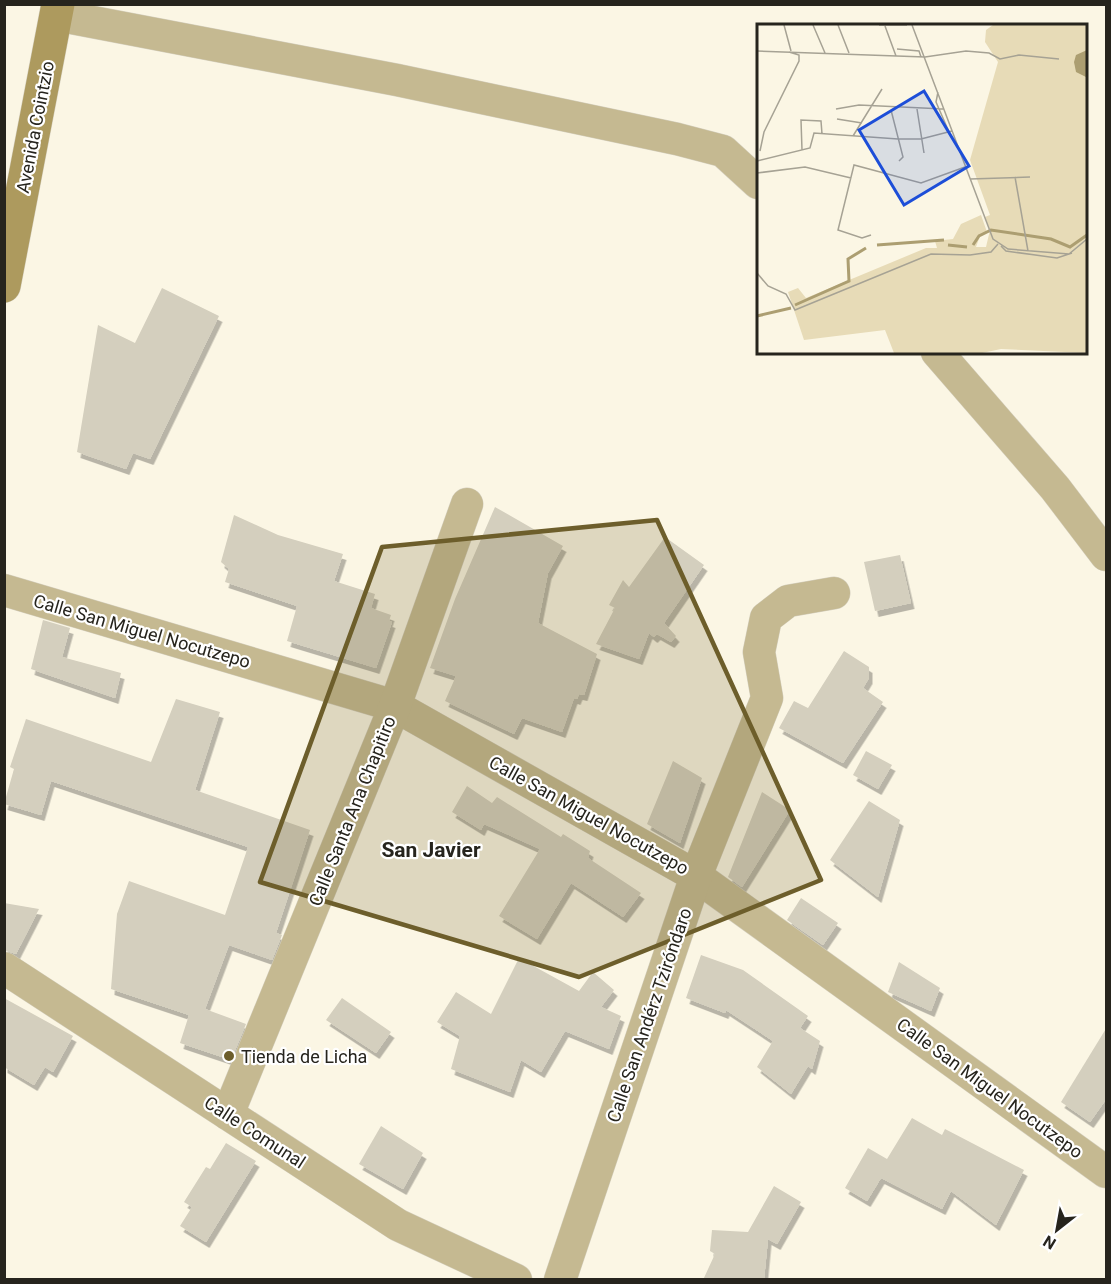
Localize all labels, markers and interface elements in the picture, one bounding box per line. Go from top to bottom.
inset map [757,24,1087,354]
street label: Avenida Cointzio [12,59,58,195]
street label: Calle San Miguel Nocutzepo [31,590,253,672]
street label: Calle Santa Ana Chapitiro [304,713,400,909]
street label: Calle San Miguel Nocutzepo [486,751,692,879]
district label: San Javier [381,838,481,862]
street label: Calle San Andérz Tziróndaro [602,905,696,1125]
street label: Calle San Miguel Nocutzepo [893,1013,1087,1163]
place label: Tienda de Licha [241,1046,367,1067]
marker: Tienda de Licha [222,1049,236,1063]
street label: Calle Comunal [201,1092,309,1172]
north arrow [1027,1200,1087,1260]
text: N [1040,1231,1059,1253]

